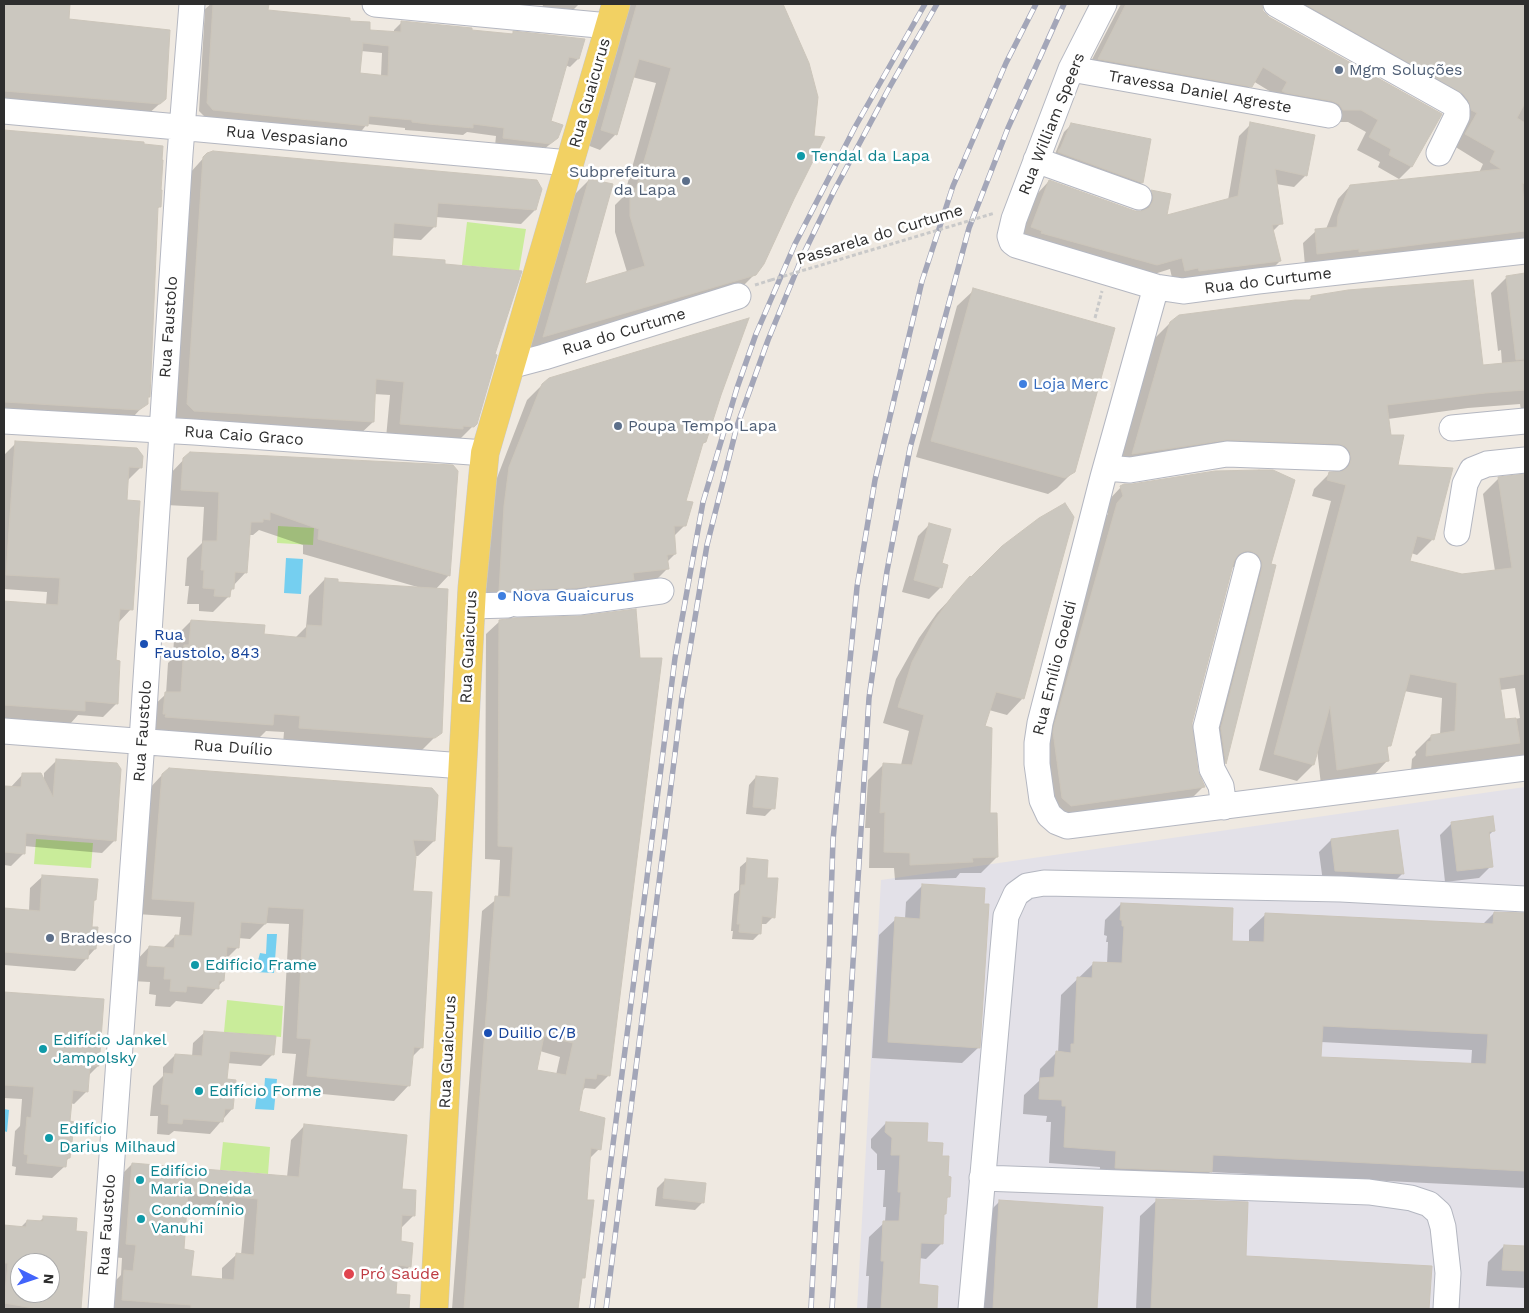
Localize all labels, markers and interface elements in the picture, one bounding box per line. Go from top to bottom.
street label: Rua Guaicurus [565,36,615,150]
street label: Rua William Speers [1015,50,1089,198]
place label: Mgm Soluções [1349,60,1463,80]
marker: Mgm Soluções [1333,64,1345,76]
street label: Travessa Daniel Agreste [1107,66,1293,118]
street label: Rua Vespasiano [225,122,349,152]
place label: Tendal da Lapa [811,146,930,166]
marker: Tendal da Lapa [795,150,807,162]
place label: Subprefeitura da Lapa [569,162,676,200]
marker: Subprefeitura da Lapa [680,175,692,187]
street label: Passarela do Curtume [795,201,965,269]
street label: Rua do Curtume [1203,264,1333,298]
street label: Rua Faustolo [156,275,182,379]
street label: Rua do Curtume [560,304,688,360]
place label: Loja Merc [1033,374,1109,394]
marker: Loja Merc [1017,378,1029,390]
place label: Poupa Tempo Lapa [628,416,777,436]
marker: Poupa Tempo Lapa [612,420,624,432]
street label: Rua Caio Graco [184,422,304,450]
place label: Nova Guaicurus [512,586,634,606]
street label: Rua Guaicurus [456,590,482,704]
marker: Nova Guaicurus [496,590,508,602]
street label: Rua Emílio Goeldi [1029,599,1081,737]
place label: Rua Faustolo, 843 [154,625,259,663]
marker: Rua Faustolo, 843 [138,638,150,650]
street label: Rua Faustolo [130,679,156,783]
street label: Rua Duílio [193,736,273,760]
place label: Bradesco [60,928,132,948]
marker: Bradesco [44,932,56,944]
place label: Edifício Frame [205,955,317,975]
marker: Edifício Frame [189,959,201,971]
street label: Rua Guaicurus [435,995,461,1109]
place label: Duilio C/B [498,1023,576,1043]
marker: Duilio C/B [482,1027,494,1039]
place label: Edifício Jankel Jampolsky [53,1030,167,1068]
marker: Edifício Jankel Jampolsky [37,1043,49,1055]
place label: Edifício Forme [209,1081,321,1101]
marker: Edifício Forme [193,1085,205,1097]
place label: Edifício Darius Milhaud [59,1119,176,1157]
marker: Edifício Darius Milhaud [43,1132,55,1144]
place label: Edifício Maria Dneida [150,1161,252,1199]
street label: Rua Faustolo [94,1173,120,1277]
marker: Edifício Maria Dneida [134,1174,146,1186]
place label: Condomínio Vanuhi [151,1200,244,1238]
marker: Condomínio Vanuhi [135,1213,147,1225]
north arrow [10,1253,60,1303]
place label: Pró Saúde [360,1264,439,1284]
marker: Pró Saúde [342,1267,356,1281]
text: N [41,1273,57,1285]

